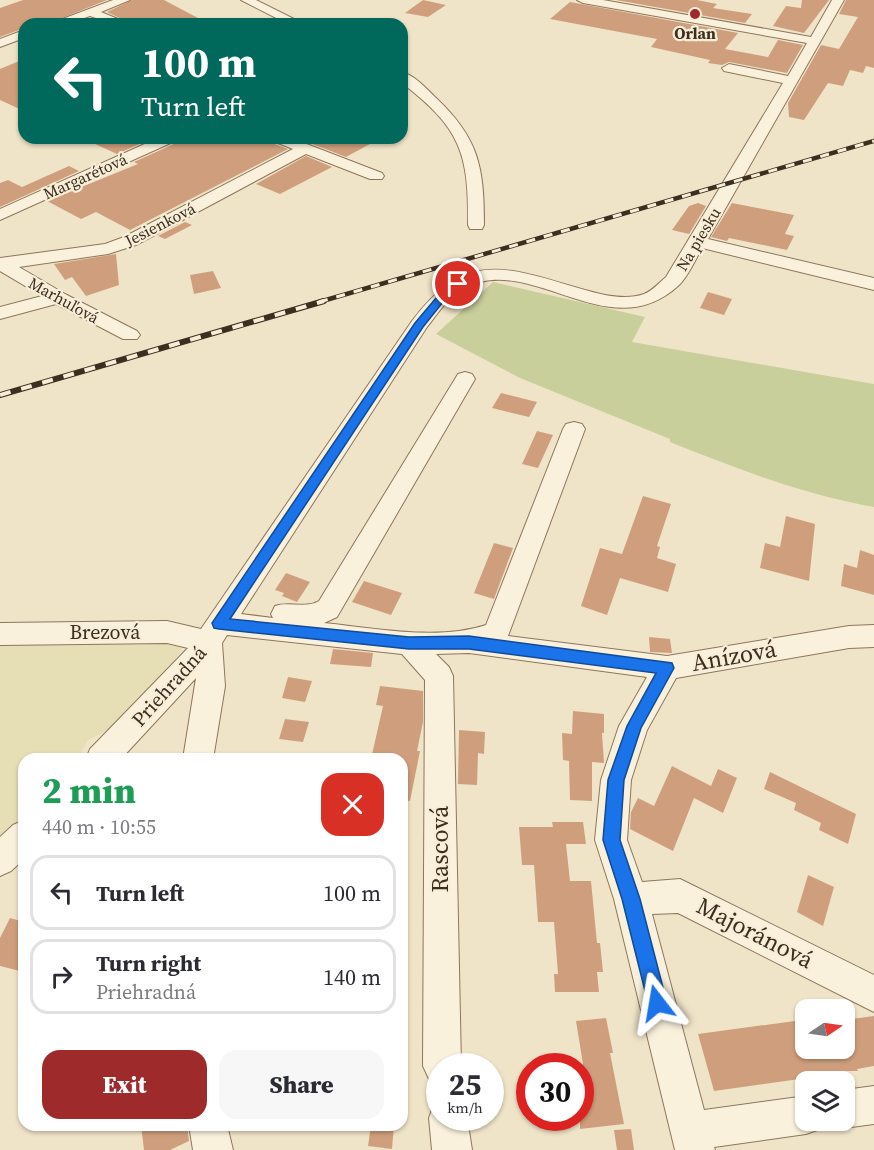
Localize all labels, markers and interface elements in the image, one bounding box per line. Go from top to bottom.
marker: Orlan [688,7,702,21]
place label: Orlan [674,22,716,44]
text: 100 m [141,33,256,91]
icon: left [42,42,120,120]
text: Turn left [141,88,245,125]
street label: Margarétová [40,147,131,204]
street label: Jesienková [120,196,200,252]
street label: Na piesku [670,203,726,275]
pin [432,258,483,309]
icon: arrive [441,267,474,300]
street label: Marhuľová [25,272,104,329]
street label: Brezová [69,618,141,646]
street label: Anízová [689,632,780,679]
street label: Priehradná [125,639,213,733]
text: 2 min [42,766,136,815]
button: close [321,773,384,836]
street label: Rascová [423,805,456,893]
text: 440 m · 10:55 [42,813,156,841]
icon: left [45,876,78,909]
text: Turn left [96,878,184,908]
text: 100 m [323,878,381,908]
street label: Majoránová [691,889,820,976]
text: Turn right [96,948,201,978]
icon: right [45,960,78,993]
text: 140 m [323,962,381,992]
position arrow [625,971,689,1035]
text: Priehradná [96,978,196,1006]
north arrow [795,999,855,1059]
map controls [795,999,855,1131]
button: Exit [42,1050,207,1119]
button: Share [219,1050,384,1119]
speed limit sign: 30 [516,1053,594,1131]
text: 25 [449,1064,481,1105]
button: layers [795,1071,855,1131]
text: km/h [447,1097,483,1118]

